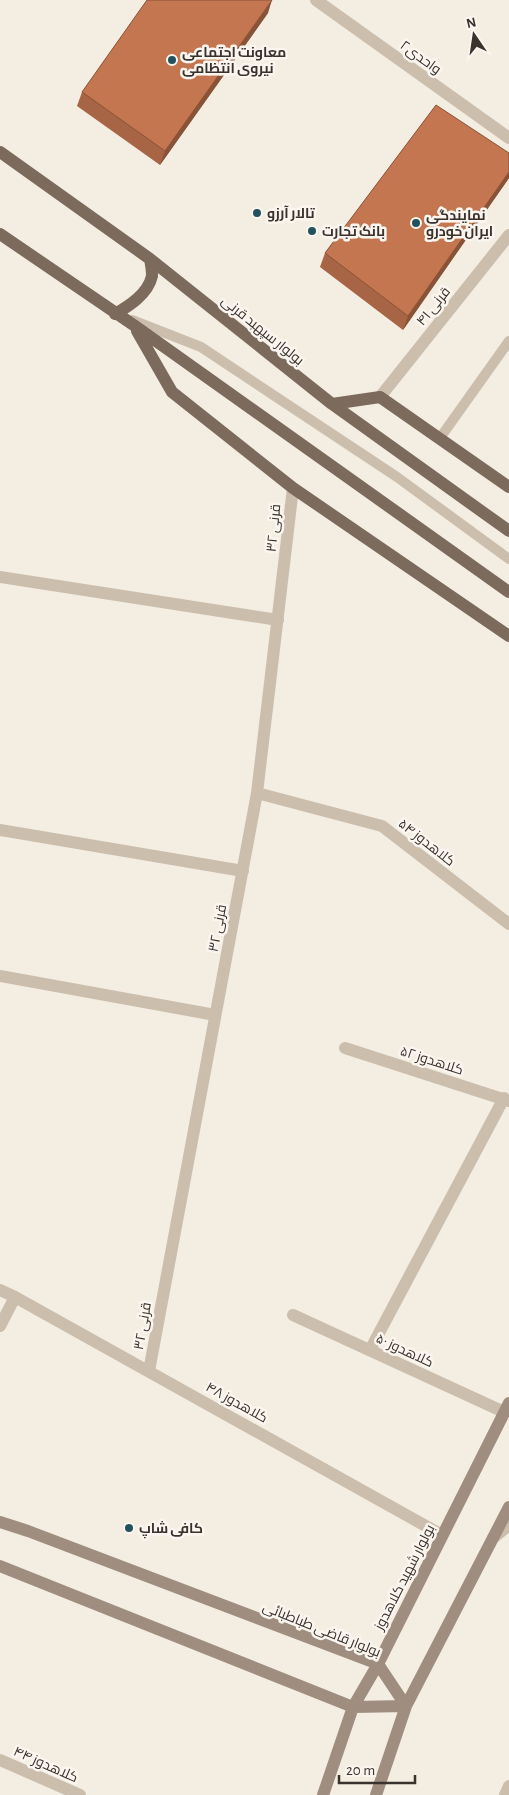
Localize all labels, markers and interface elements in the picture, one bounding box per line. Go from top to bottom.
north arrow [449,10,499,60]
text: N [465,15,478,31]
street label: واحدی۲ [397,38,443,77]
place label: معاونت اجتماعی نیروی انتظامی [182,46,286,77]
marker: معاونت اجتماعی نیروی انتظامی [166,54,178,66]
place label: تالار آرزو [267,205,316,222]
marker: تالار آرزو [251,207,263,219]
place label: نمایندگی ایران خودرو [426,208,493,240]
marker: نمایندگی ایران خودرو [410,217,422,229]
marker: بانک تجارت [306,225,318,237]
place label: بانک تجارت [322,225,385,239]
street label: قرنی ۴۱ [414,285,453,328]
street label: بولوار سپهبد قرنی [217,293,306,370]
street label: قرنی ۳۲ [265,504,283,553]
street label: کلاهدوز ۵۴ [396,817,457,869]
street label: قرنی ۳۲ [207,903,229,953]
street label: کلاهدوز ۵۲ [398,1044,465,1078]
street label: قرنی ۳۲ [132,1301,154,1351]
street label: کلاهدوز ۵۰ [374,1332,435,1370]
street label: کلاهدوز ۴۸ [203,1380,270,1426]
place label: کافی شاپ [139,1520,203,1539]
marker: کافی شاپ [123,1522,135,1534]
street label: بولوار شهید کلاهدوز [372,1522,438,1633]
street label: بولوار قاضی طباطبائی [261,1600,383,1660]
street label: کلاهدوز ۴۴ [11,1744,80,1785]
scale bar [339,1752,415,1784]
text: 20 m [346,1763,375,1778]

